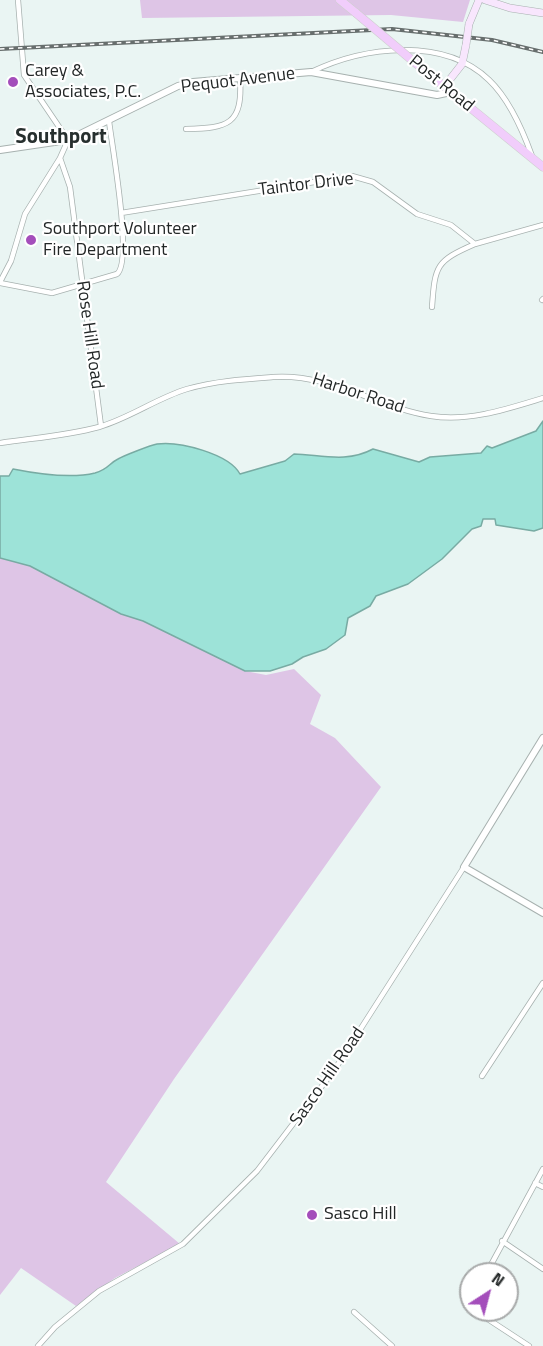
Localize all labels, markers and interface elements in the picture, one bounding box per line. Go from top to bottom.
street label: Post Road [404,51,478,117]
place label: Carey & Associates, P.C. [25,61,141,104]
street label: Pequot Avenue [180,63,296,99]
marker: Carey & Associates, P.C. [6,75,20,89]
district label: Southport [15,125,107,151]
street label: Taintor Drive [257,168,355,202]
place label: Southport Volunteer Fire Department [43,219,197,262]
marker: Southport Volunteer Fire Department [24,233,38,247]
street label: Rose Hill Road [71,279,107,391]
street label: Harbor Road [309,369,407,419]
street label: Sasco Hill Road [286,1023,370,1131]
place label: Sasco Hill [324,1204,397,1226]
marker: Sasco Hill [305,1208,319,1222]
north arrow [459,1262,519,1322]
text: N [487,1266,510,1292]

